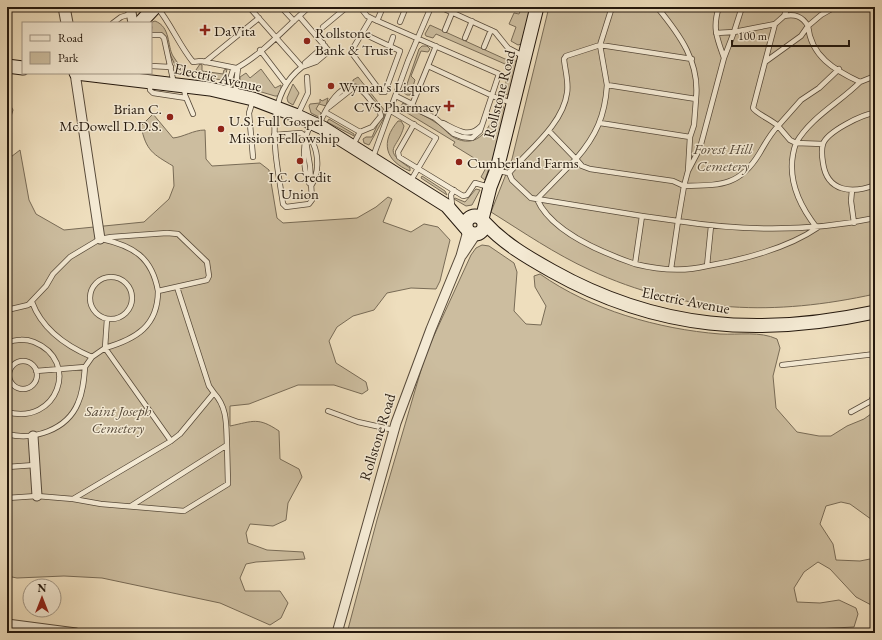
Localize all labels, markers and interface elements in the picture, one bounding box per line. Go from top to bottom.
place label: DaVita [214,21,255,40]
legend [22,22,152,74]
scale bar [732,22,849,48]
place label: Rollstone Bank & Trust [315,23,393,59]
marker: DaVita [199,24,211,36]
text: 100 m [738,28,768,44]
text: Road [58,30,84,46]
marker: Rollstone Bank & Trust [302,36,312,46]
street label: Rollstone Road [479,48,519,140]
text: Park [58,50,79,66]
street label: Electric Avenue [172,58,264,96]
place label: Wyman's Liquors [339,77,440,96]
marker: Wyman's Liquors [326,81,336,91]
place label: CVS Pharmacy [354,97,441,116]
place label: Brian C. McDowell D.D.S. [59,99,162,135]
marker: CVS Pharmacy [444,101,454,111]
place label: U.S. Full Gospel Mission Fellowship [229,111,340,147]
marker: Brian C. McDowell D.D.S. [165,112,175,122]
marker: U.S. Full Gospel Mission Fellowship [216,124,226,134]
park label: Forest Hill Cemetery [692,139,753,175]
place label: Cumberland Farms [467,153,579,172]
marker: I.C. Credit Union [295,156,305,166]
marker: Cumberland Farms [454,157,464,167]
place label: I.C. Credit Union [269,167,332,203]
street label: Electric Avenue [640,282,732,318]
street label: Rollstone Road [355,391,399,483]
park label: Saint Joseph Cemetery [84,401,152,437]
north arrow [22,578,62,618]
text: N [38,581,47,595]

